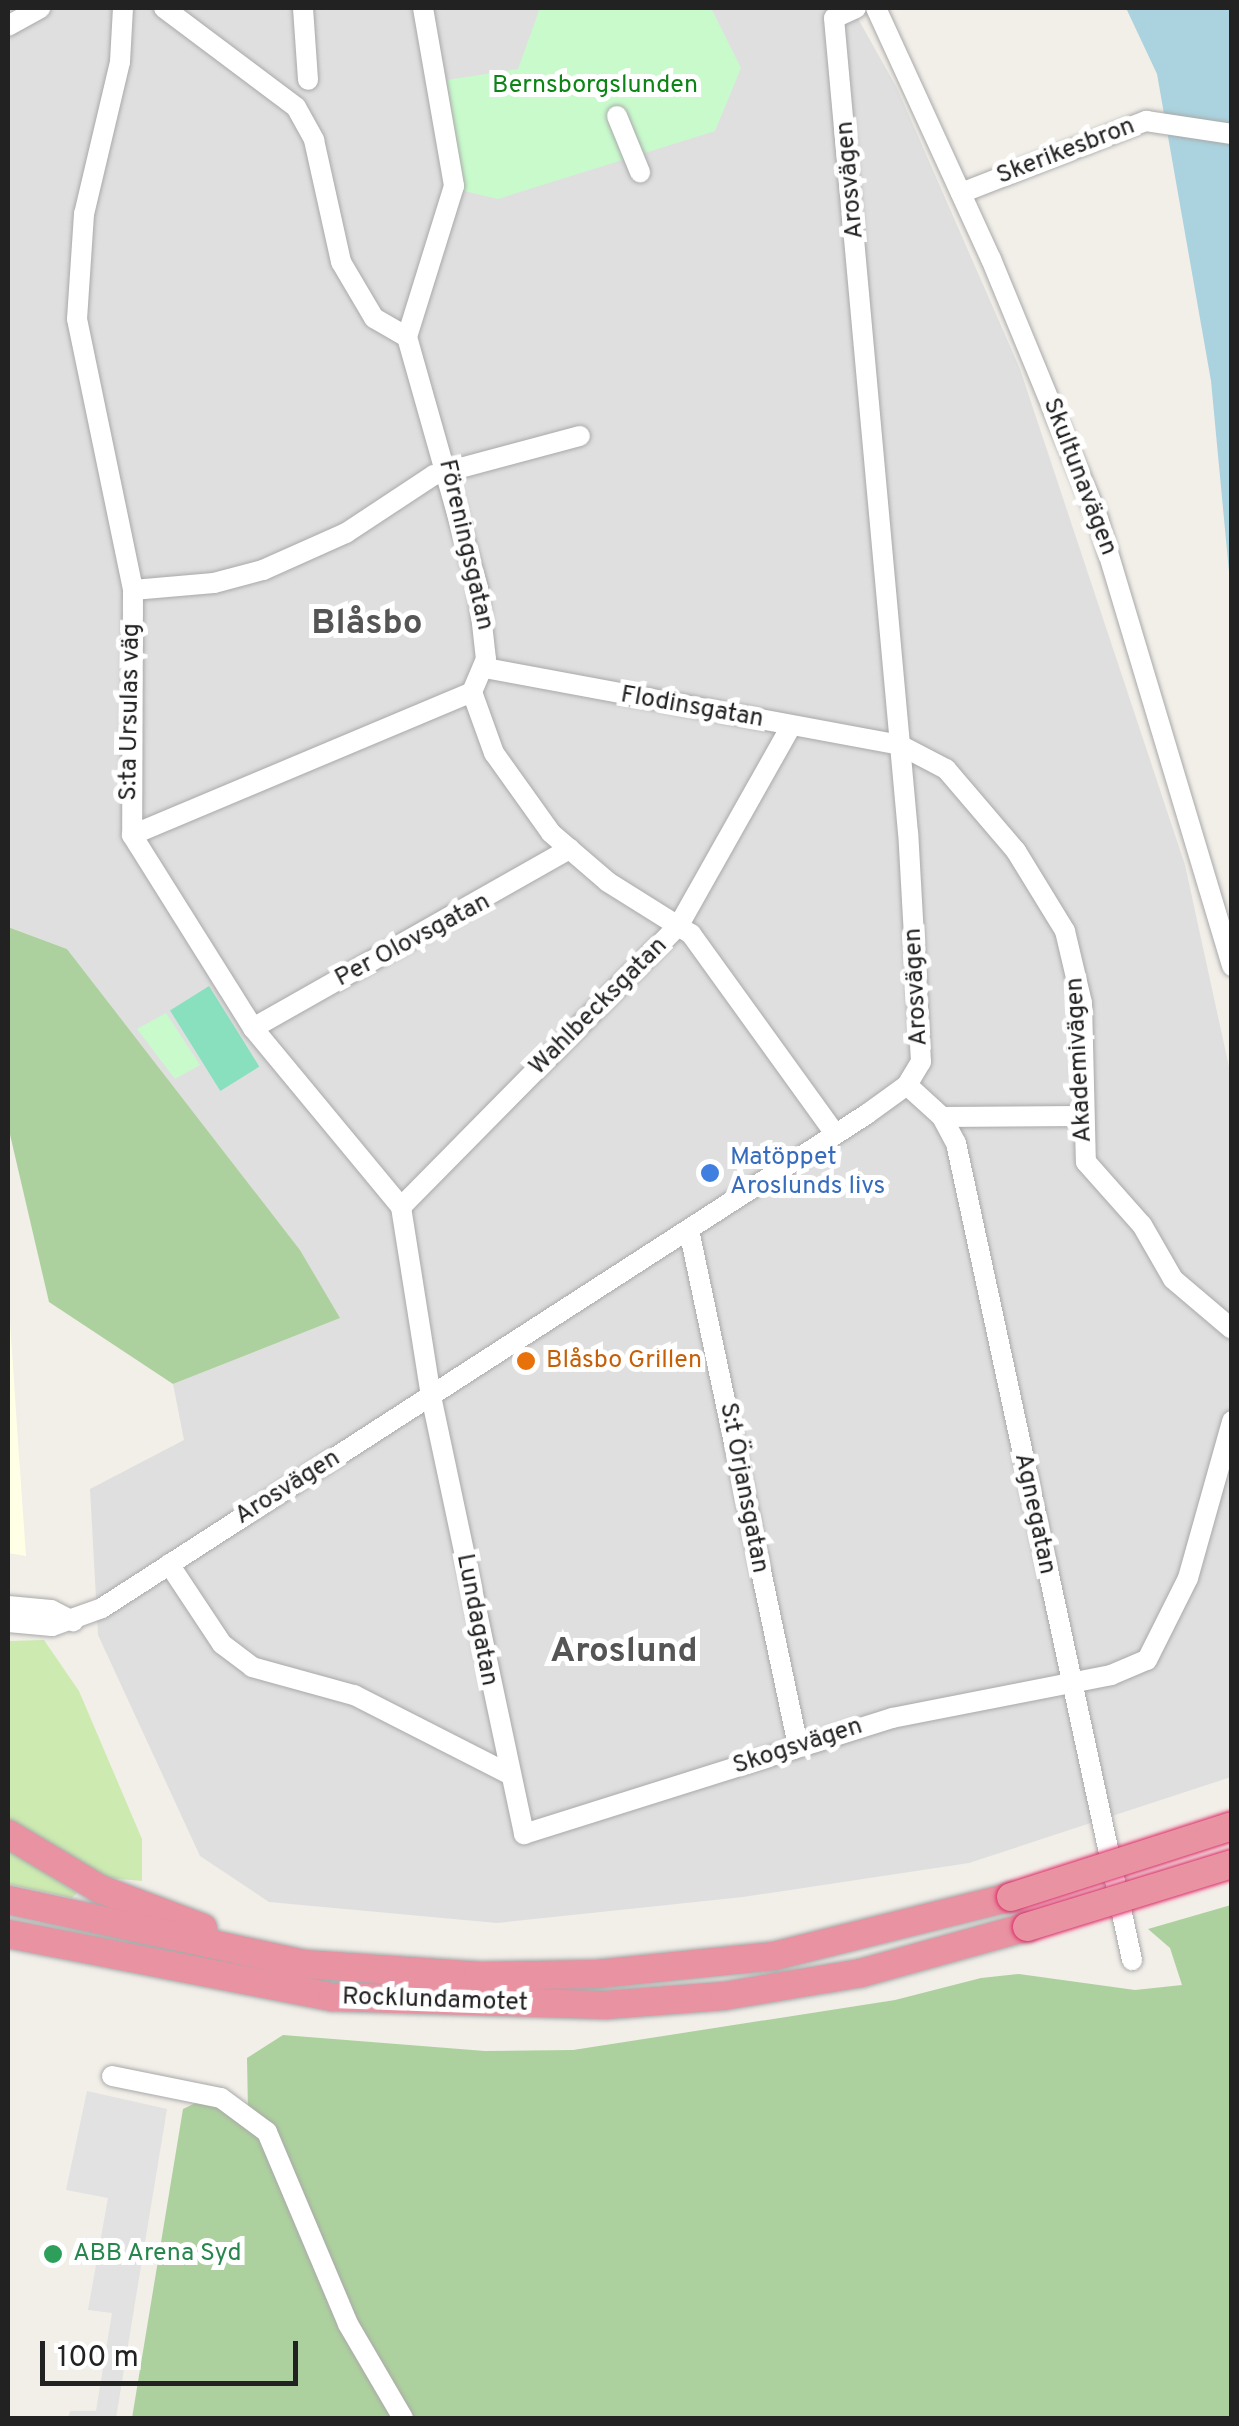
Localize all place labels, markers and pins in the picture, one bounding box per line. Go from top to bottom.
place label: Matöppet Aroslunds livs [730,1144,885,1203]
marker: Matöppet Aroslunds livs [699,1162,721,1184]
place label: Blåsbo Grillen [546,1346,702,1376]
marker: Blåsbo Grillen [515,1350,537,1372]
place label: ABB Arena Syd [73,2239,243,2269]
marker: ABB Arena Syd [42,2243,64,2265]

